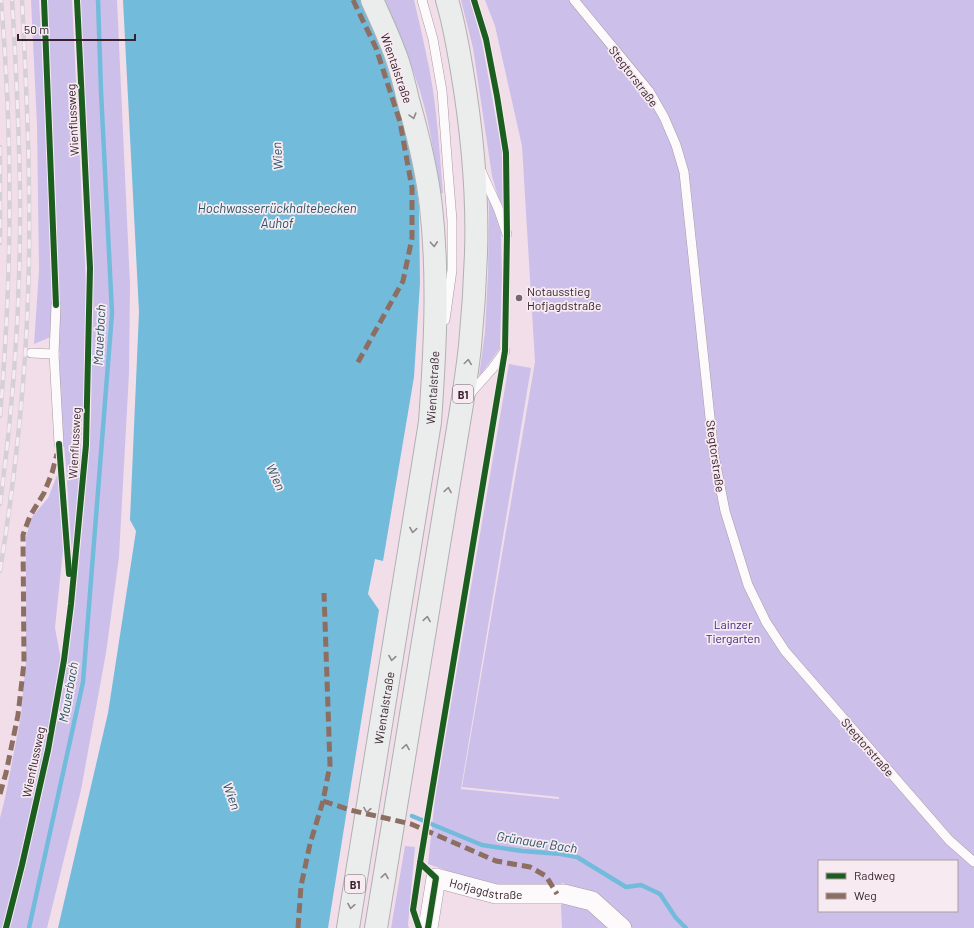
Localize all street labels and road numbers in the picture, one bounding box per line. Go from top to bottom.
street label: Wientalstraße [378,31,416,105]
street label: Stegtorstraße [607,43,661,109]
street label: Wienflussweg [63,84,81,156]
street label: Wientalstraße [423,351,441,425]
road number: B1 [453,385,473,403]
street label: Wienflussweg [65,407,83,479]
street label: Stegtorstraße [704,419,728,493]
street label: Wientalstraße [371,670,396,745]
street label: Stegtorstraße [839,715,897,779]
street label: Wienflussweg [19,725,47,799]
road number: B1 [345,875,365,893]
street label: Hofjagdstraße [448,875,522,901]

